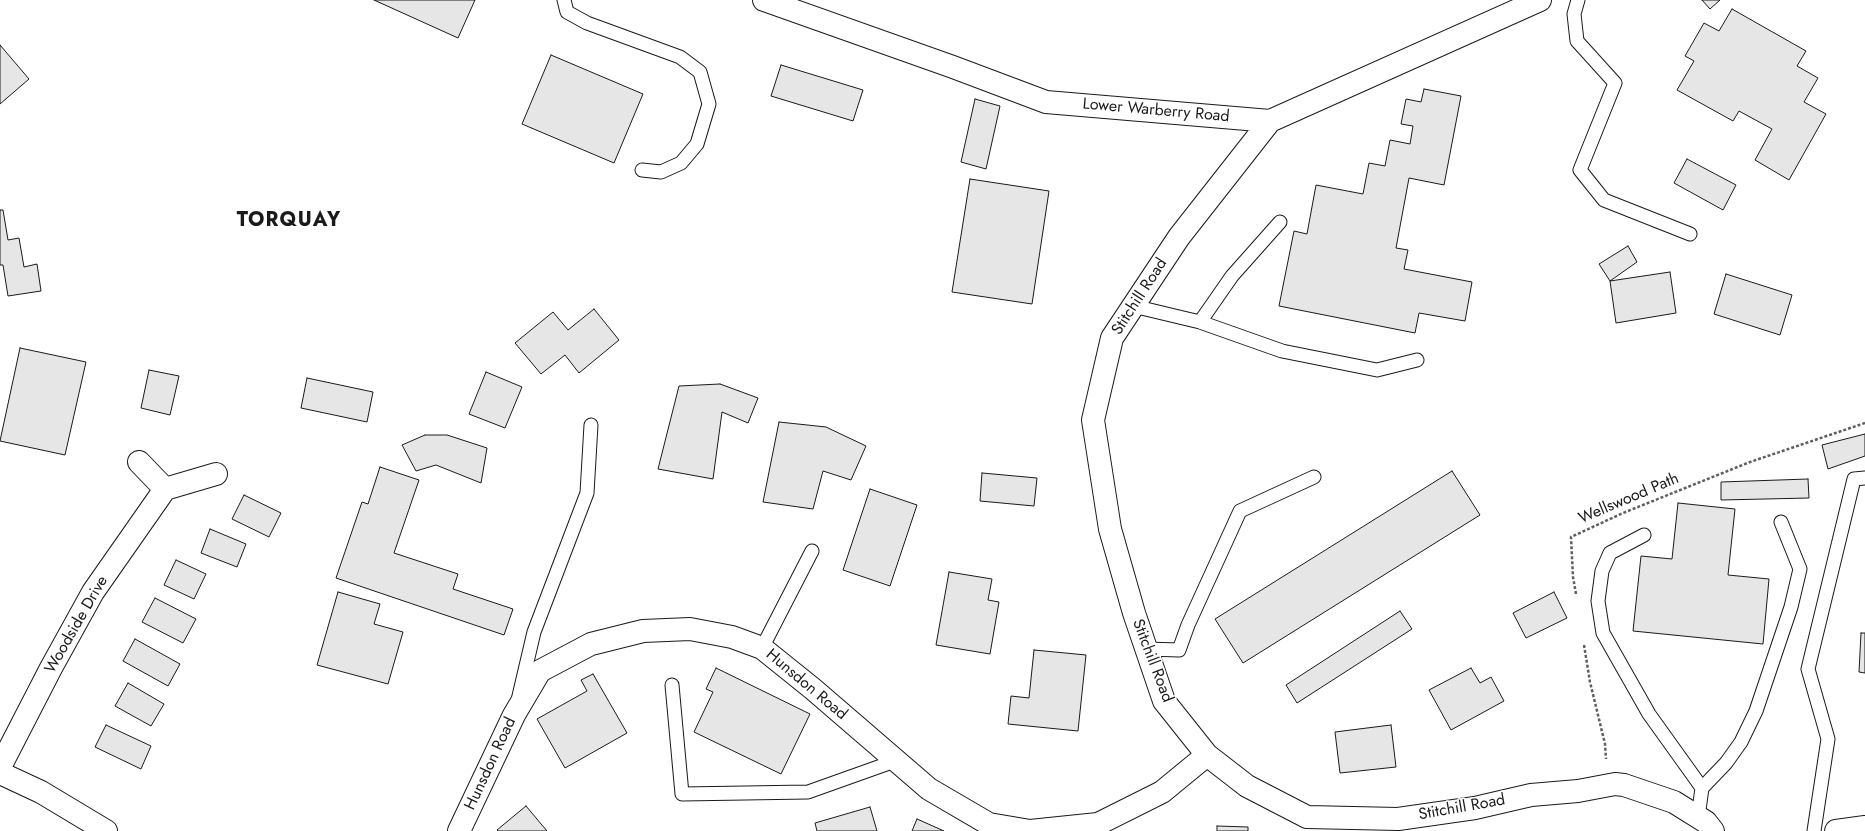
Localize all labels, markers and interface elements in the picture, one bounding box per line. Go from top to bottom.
street label: Lower Warberry Road [1082,95,1230,127]
district label: TORQUAY [237,209,341,233]
street label: Stitchill Road [1108,255,1172,339]
street label: Wellswood Path [1576,469,1682,529]
street label: Woodside Drive [41,573,113,677]
street label: Stitchill Road [1127,617,1177,705]
street label: Hunsdon Road [761,645,851,725]
street label: Hunsdon Road [461,715,521,813]
street label: Stitchill Road [1417,791,1507,825]

